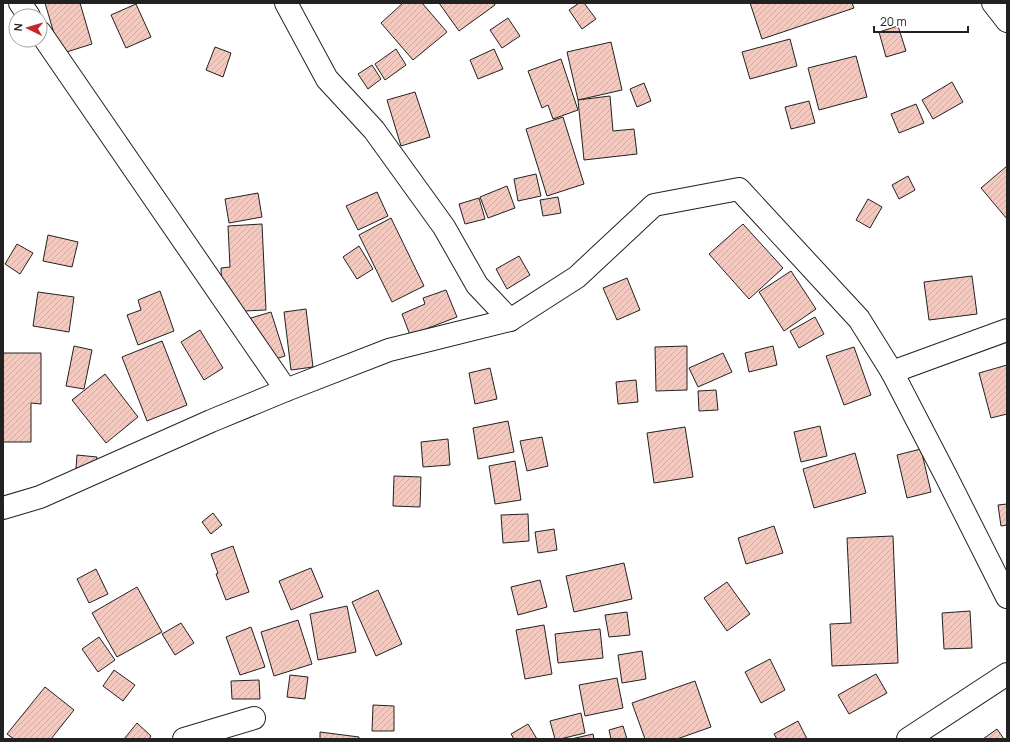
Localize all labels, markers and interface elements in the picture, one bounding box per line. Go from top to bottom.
north arrow [8,8,48,48]
scale bar [874,8,968,34]
text: 20 m [880,13,907,30]
text: N [10,22,25,32]

